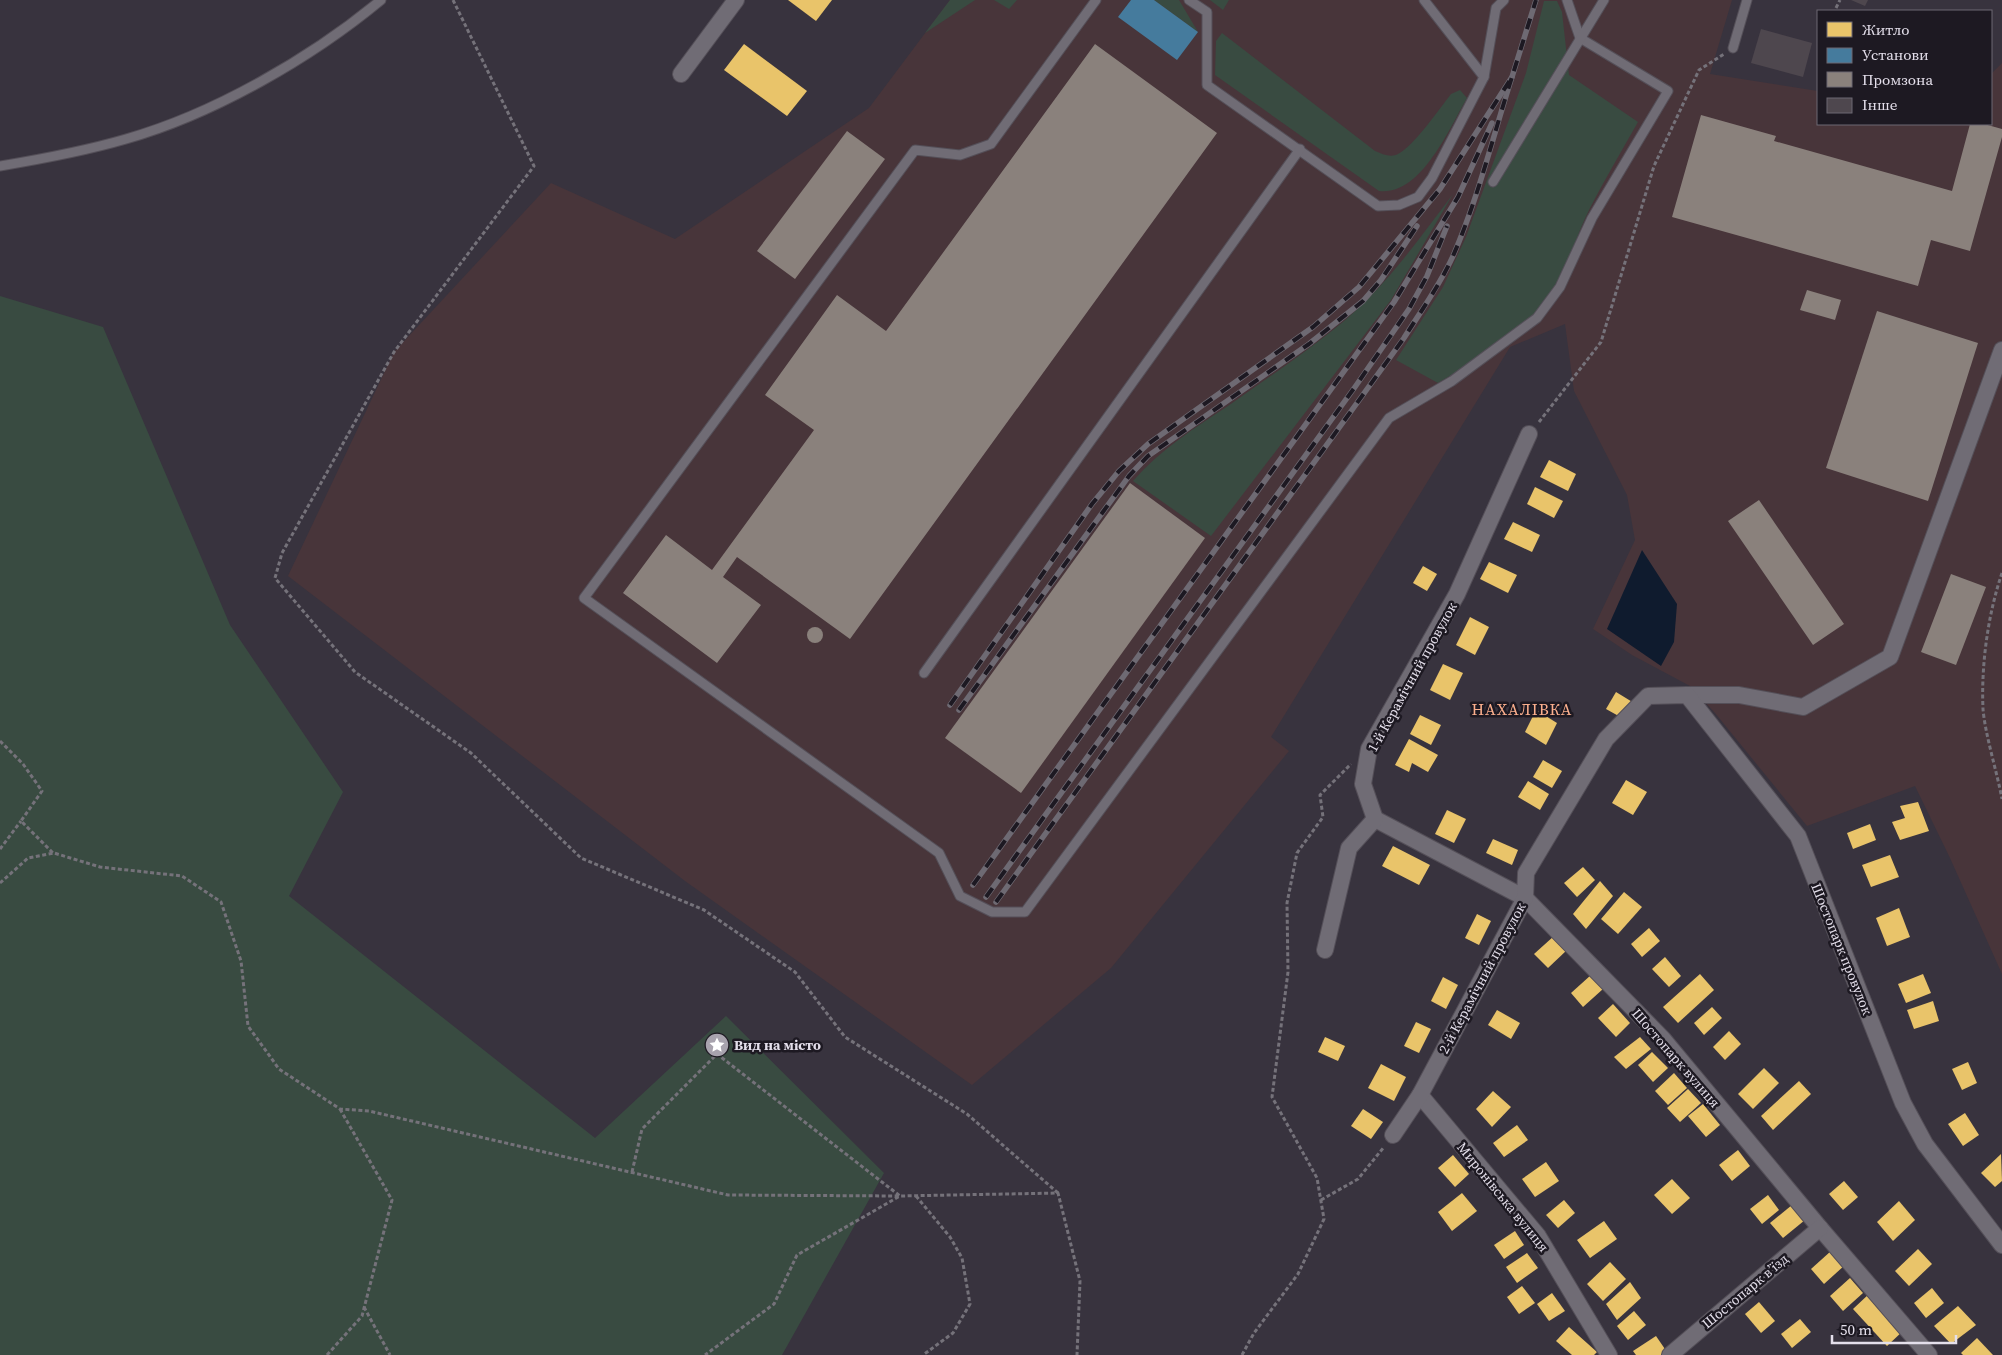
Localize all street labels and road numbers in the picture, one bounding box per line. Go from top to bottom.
street label: 1-й Керамічний провулок [1362,598,1462,756]
street label: Шостопарк провулок [1806,880,1878,1018]
street label: 2-й Керамічний провулок [1434,899,1530,1057]
street label: Шостопарк вулиця [1627,1004,1725,1112]
street label: Миронівська вулиця [1452,1138,1554,1256]
street label: Шостопарк в’їзд [1697,1249,1793,1333]

